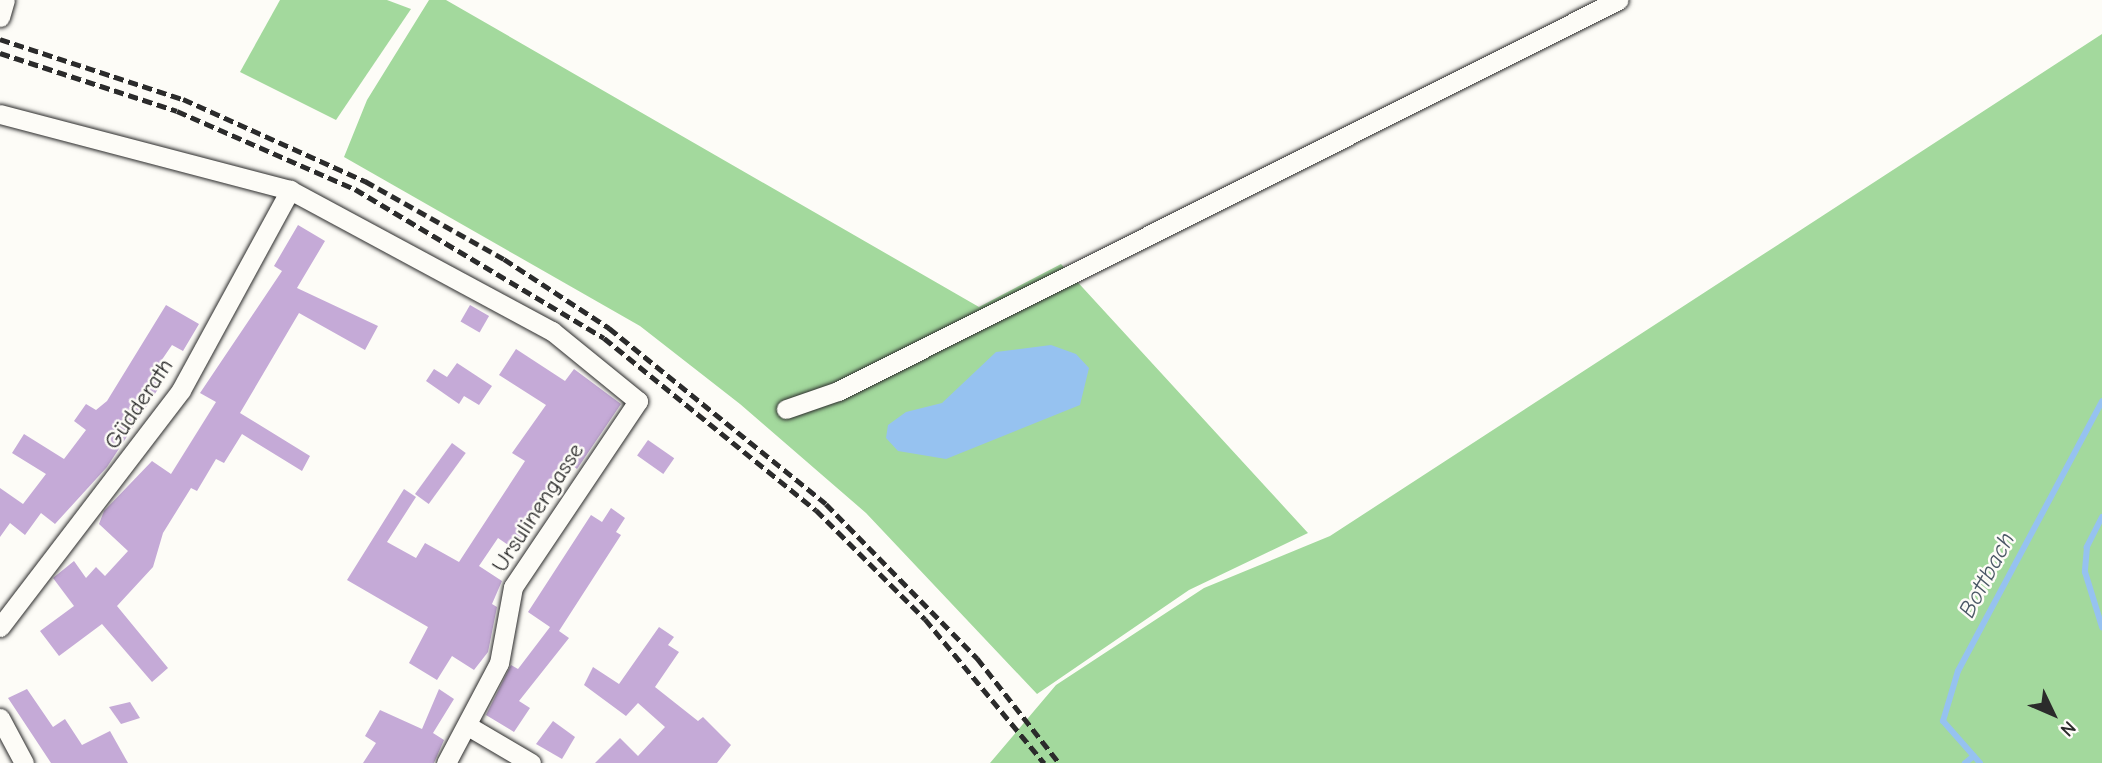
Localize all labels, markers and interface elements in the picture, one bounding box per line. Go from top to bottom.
street label: Güdderath [99,353,179,455]
street label: Ursulinengasse [486,438,590,578]
water label: Bottbach [1953,527,2021,623]
north arrow [2018,679,2088,749]
text: N [2056,716,2080,741]

